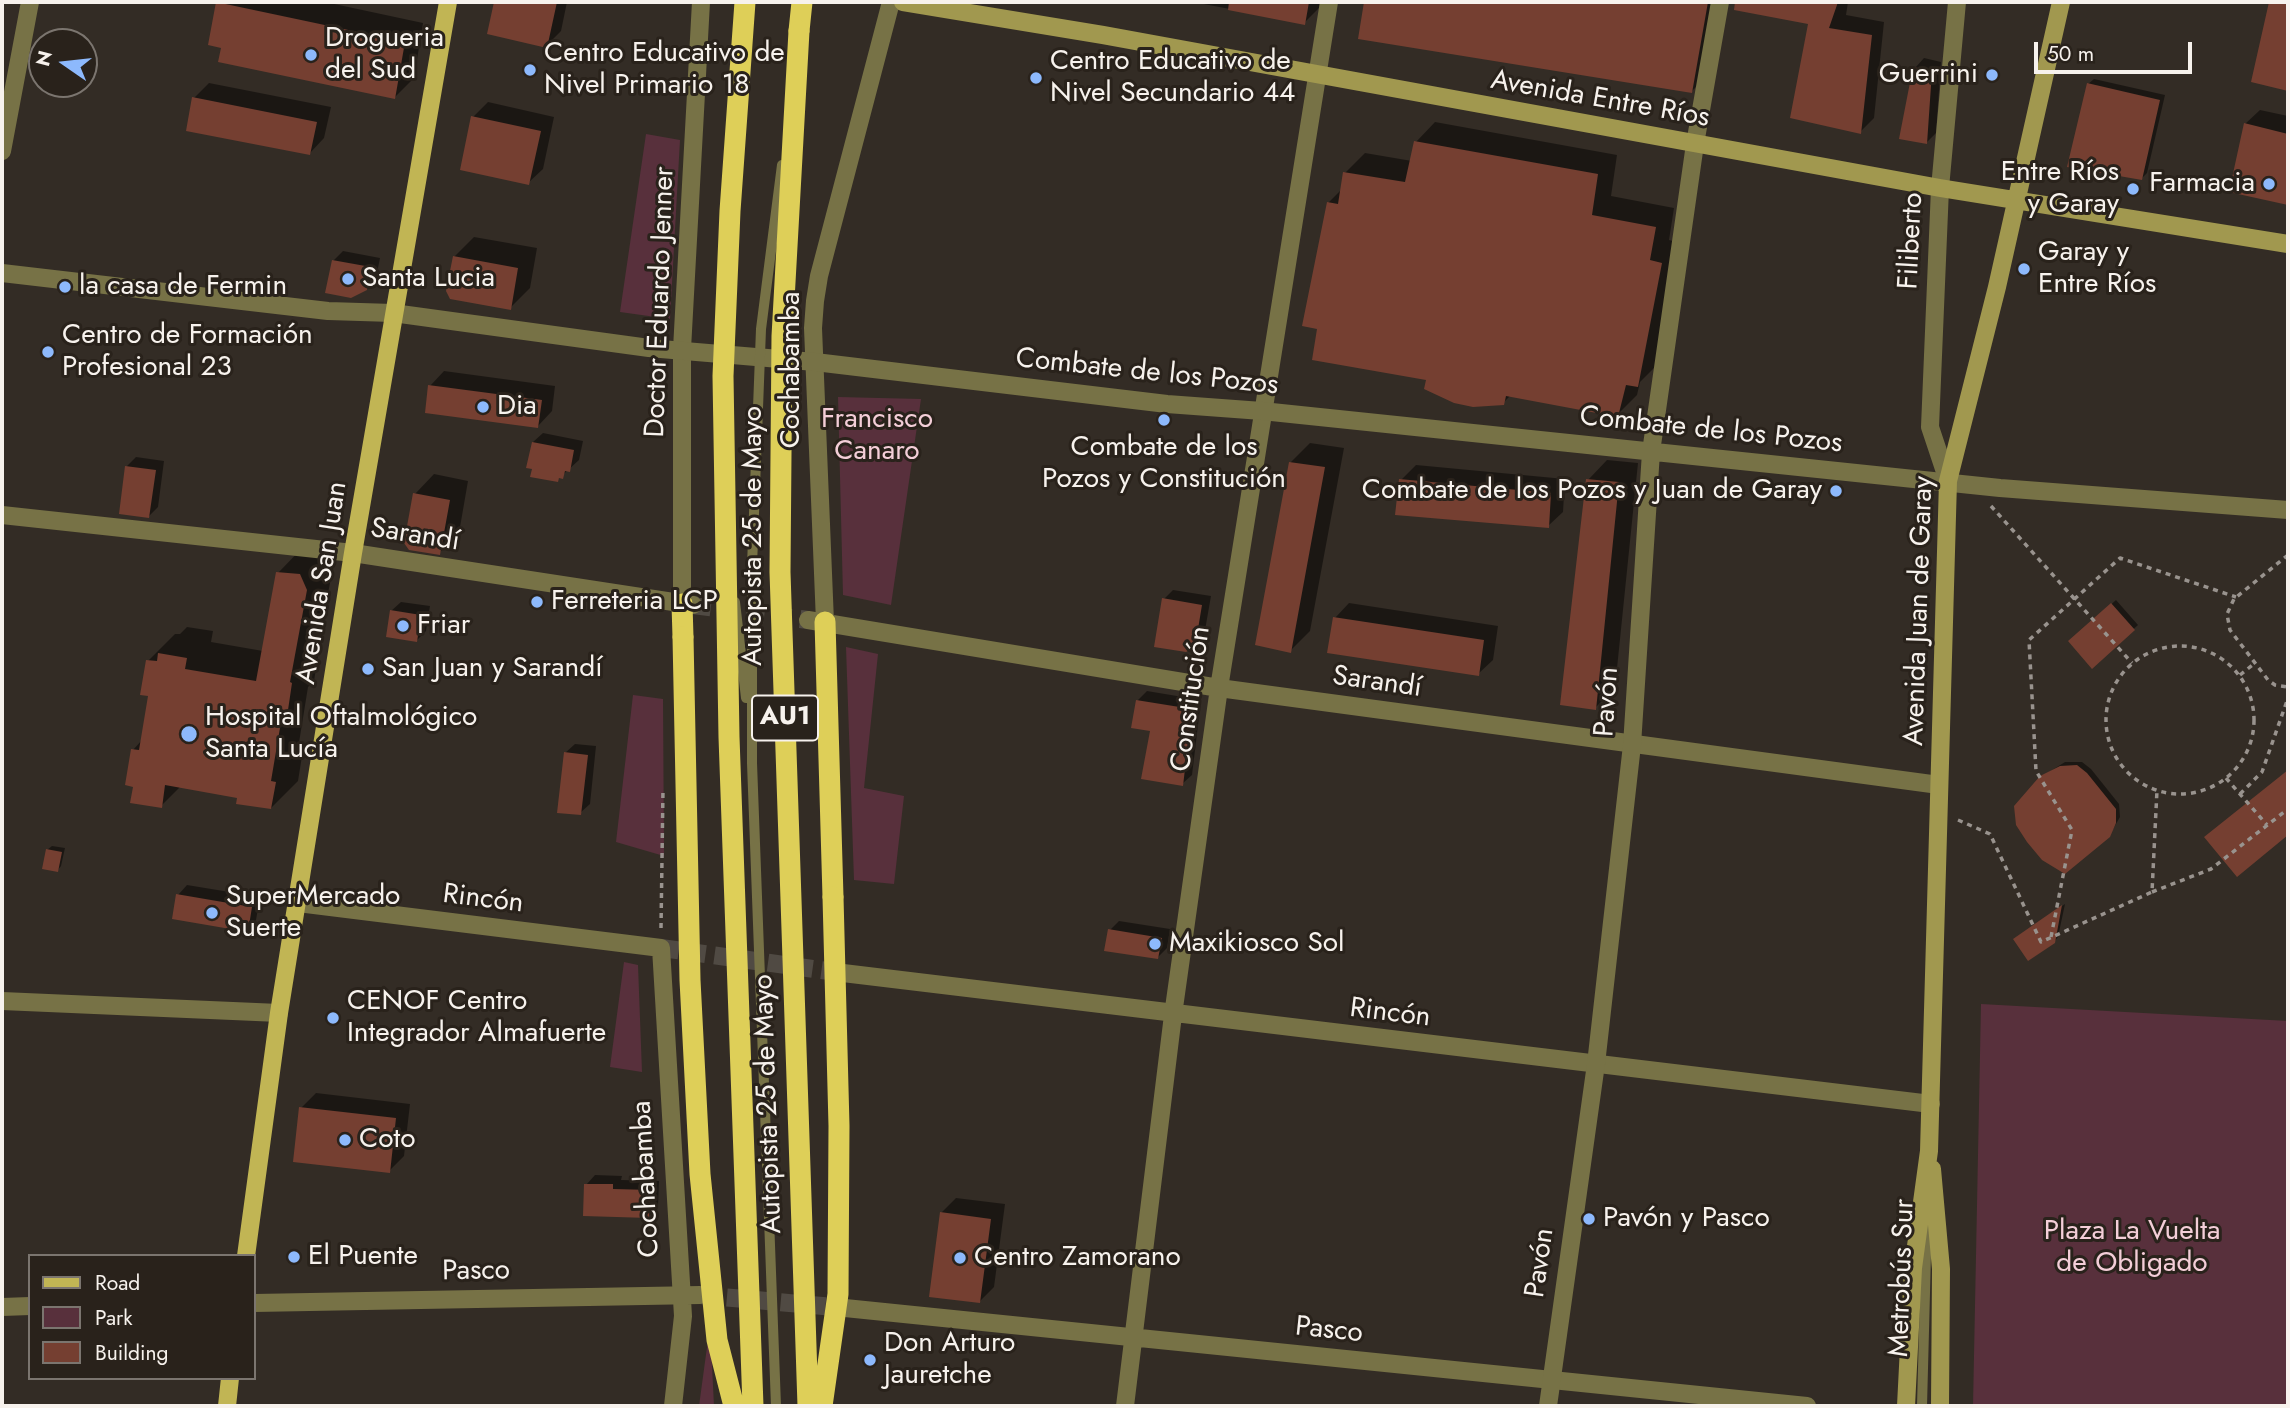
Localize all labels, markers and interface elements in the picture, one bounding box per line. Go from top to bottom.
place label: Drogueria del Sud [325,22,444,88]
north arrow [28,28,98,98]
scale bar [2038,28,2196,72]
place label: Centro Educativo de Nivel Primario 18 [544,37,785,103]
text: 50 m [2047,39,2094,69]
place label: Centro Educativo de Nivel Secundario 44 [1050,45,1295,111]
marker: Drogueria del Sud [303,47,319,63]
text: N [29,48,59,69]
place label: Guerrini [1879,58,1978,92]
marker: Centro Educativo de Nivel Primario 18 [522,62,538,78]
street label: Avenida Entre Ríos [1488,64,1712,136]
marker: Guerrini [1984,67,2000,83]
marker: Centro Educativo de Nivel Secundario 44 [1028,70,1044,86]
place label: Entre Ríos y Garay [2001,156,2119,222]
street label: Doctor Eduardo Jenner [639,166,683,438]
place label: Farmacia [2149,167,2255,201]
marker: Farmacia [2261,176,2277,192]
marker: Entre Ríos y Garay [2125,181,2141,197]
street label: Filiberto [1893,192,1931,290]
place label: Garay y Entre Ríos [2038,236,2156,302]
marker: Garay y Entre Ríos [2016,261,2032,277]
place label: Santa Lucia [362,262,495,296]
place label: la casa de Fermin [79,270,287,304]
marker: Santa Lucia [340,271,356,287]
marker: la casa de Fermin [57,279,73,295]
street label: Cochabamba [775,292,809,448]
place label: Centro de Formación Profesional 23 [62,319,313,385]
street label: Combate de los Pozos [1014,343,1280,403]
marker: Centro de Formación Profesional 23 [40,344,56,360]
place label: Dia [497,390,537,424]
marker: Dia [475,399,491,415]
street label: Combate de los Pozos [1578,401,1844,461]
park label: Francisco Canaro [821,403,933,469]
street label: Autopista 25 de Mayo [737,406,771,666]
marker: Combate de los Pozos y Constitución [1156,412,1172,428]
place label: Combate de los Pozos y Constitución [1042,431,1286,497]
place label: Combate de los Pozos y Juan de Garay [1362,474,1822,508]
street label: Avenida Juan de Garay [1898,475,1942,747]
street label: Avenida San Juan [290,479,356,687]
marker: Combate de los Pozos y Juan de Garay [1828,483,1844,499]
street label: Sarandí [368,512,462,560]
place label: Ferreteria LCP [551,585,718,619]
marker: Ferreteria LCP [529,594,545,610]
place label: Friar [417,609,470,643]
marker: Friar [395,618,411,634]
street label: Constitución [1165,624,1219,774]
place label: San Juan y Sarandí [382,652,602,686]
street label: Sarandí [1330,660,1424,706]
marker: San Juan y Sarandí [360,661,376,677]
street label: Pavón [1589,666,1627,738]
road number: AU1 [752,696,818,740]
place label: Hospital Oftalmológico Santa Lucía [205,701,477,767]
marker: Hospital Oftalmológico Santa Lucía [179,724,199,744]
street label: Rincón [441,878,525,922]
place label: SuperMercado Suerte [226,880,400,946]
marker: SuperMercado Suerte [204,905,220,921]
place label: Maxikiosco Sol [1169,927,1345,961]
marker: Maxikiosco Sol [1147,936,1163,952]
street label: Autopista 25 de Mayo [748,974,790,1234]
place label: CENOF Centro Integrador Almafuerte [347,985,606,1051]
street label: Rincón [1348,992,1432,1036]
marker: CENOF Centro Integrador Almafuerte [325,1010,341,1026]
street label: Cochabamba [626,1100,668,1258]
place label: Coto [359,1123,415,1157]
marker: Coto [337,1132,353,1148]
street label: Metrobús Sur [1883,1198,1923,1358]
place label: Pavón y Pasco [1603,1202,1770,1236]
marker: Pavón y Pasco [1581,1211,1597,1227]
park label: Plaza La Vuelta de Obligado [2044,1215,2220,1281]
street label: Pavón [1520,1226,1562,1300]
place label: El Puente [308,1240,418,1274]
place label: Centro Zamorano [974,1241,1181,1275]
marker: El Puente [286,1249,302,1265]
marker: Centro Zamorano [952,1250,968,1266]
legend [28,1254,256,1380]
street label: Pasco [442,1255,510,1289]
text: Road [95,1268,140,1298]
text: Park [95,1303,132,1333]
street label: Pasco [1293,1311,1365,1351]
place label: Don Arturo Jauretche [884,1327,1015,1393]
text: Building [95,1338,168,1368]
marker: Don Arturo Jauretche [862,1352,878,1368]

